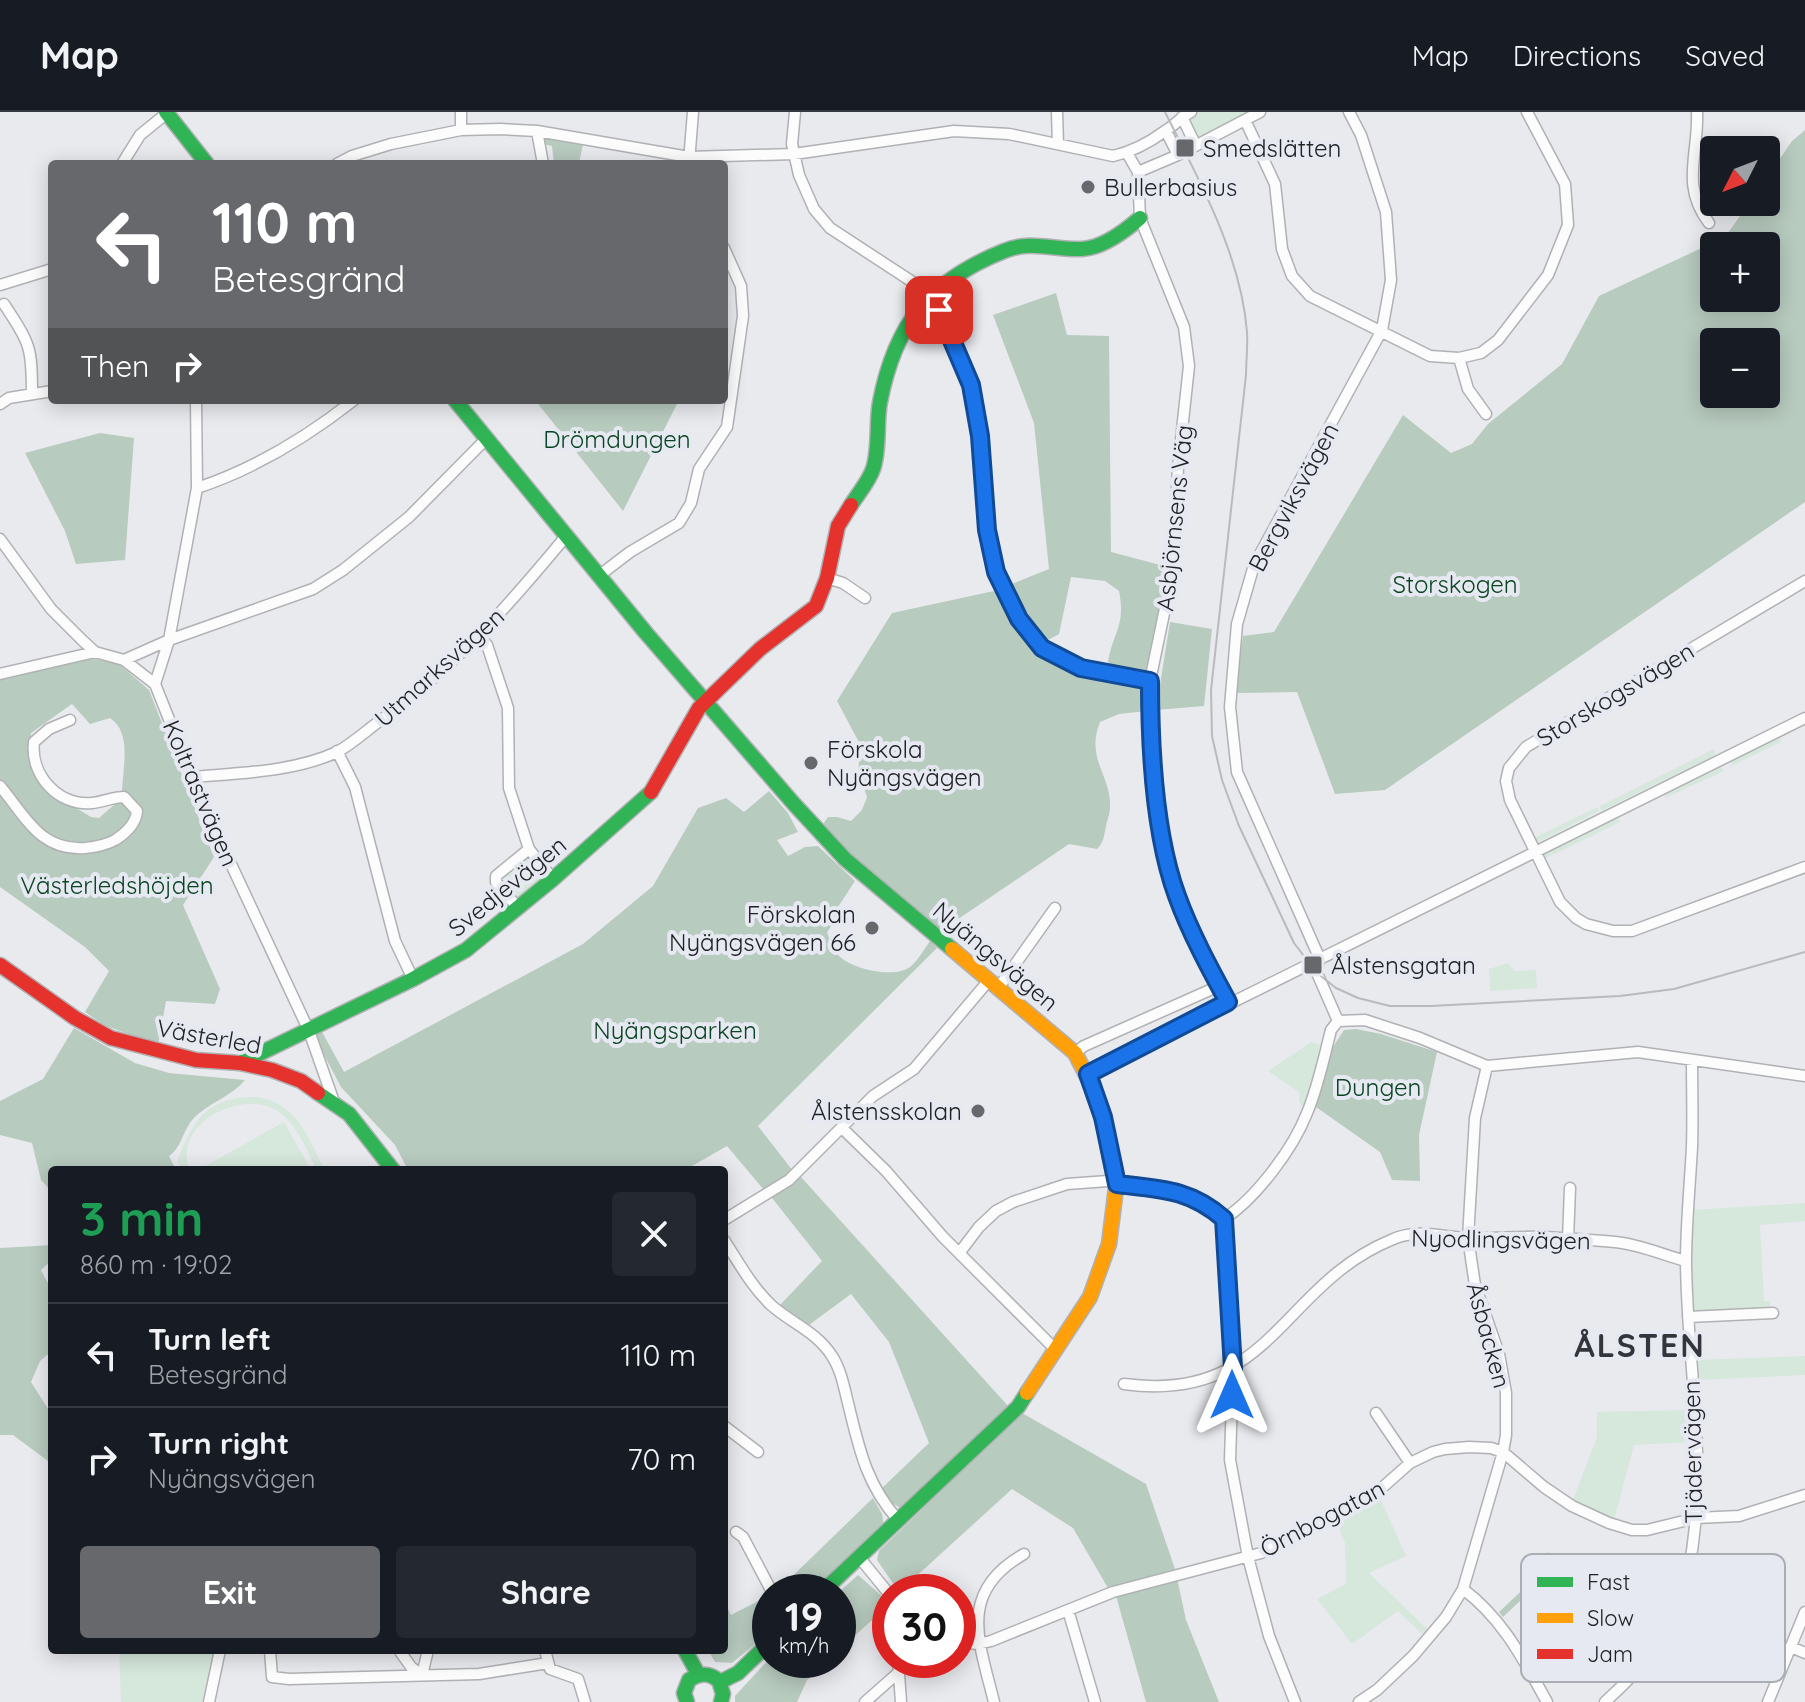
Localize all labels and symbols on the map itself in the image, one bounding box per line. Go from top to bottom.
place label: Smedslätten [1203,133,1341,163]
north arrow [1700,136,1780,216]
marker: Smedslätten [1174,137,1196,159]
place label: Bullerbasius [1104,172,1237,202]
marker: Bullerbasius [1079,178,1097,196]
pin [905,276,973,344]
street label: Bergviksvägen [1241,418,1345,576]
street label: Asbjörnsens Väg [1149,423,1199,613]
park label: Drömdungen [543,424,691,454]
park label: Storskogen [1392,569,1518,599]
street label: Utmarksvägen [368,601,510,733]
street label: Storskogsvägen [1531,635,1699,753]
street label: Koltrastvägen [157,715,245,871]
place label: Förskola Nyängsvägen [827,734,982,792]
marker: Förskola Nyängsvägen [802,754,820,772]
street label: Svedjevägen [442,829,572,943]
park label: Västerledshöjden [20,870,214,900]
street label: Nyängsvägen [927,895,1065,1017]
place label: Förskolan Nyängsvägen 66 [669,899,856,957]
marker: Förskolan Nyängsvägen 66 [863,919,881,937]
place label: Ålstensgatan [1331,950,1476,980]
marker: Ålstensgatan [1302,954,1324,976]
street label: Västerled [154,1012,264,1060]
park label: Nyängsparken [593,1015,757,1045]
park label: Dungen [1335,1072,1421,1102]
place label: Ålstensskolan [811,1096,962,1126]
marker: Ålstensskolan [969,1102,987,1120]
street label: Nyodlingsvägen [1411,1222,1591,1256]
street label: Åsbacken [1461,1279,1517,1391]
district label: ÅLSTEN [1574,1325,1706,1365]
position arrow [1190,1353,1274,1437]
street label: Tjädervägen [1676,1380,1708,1524]
street label: Örnbogatan [1255,1473,1389,1563]
legend [1521,1554,1785,1682]
text: Fast [1587,1568,1630,1596]
speed limit sign: 30 [872,1574,976,1678]
text: Slow [1587,1604,1634,1632]
text: Jam [1587,1640,1633,1668]

